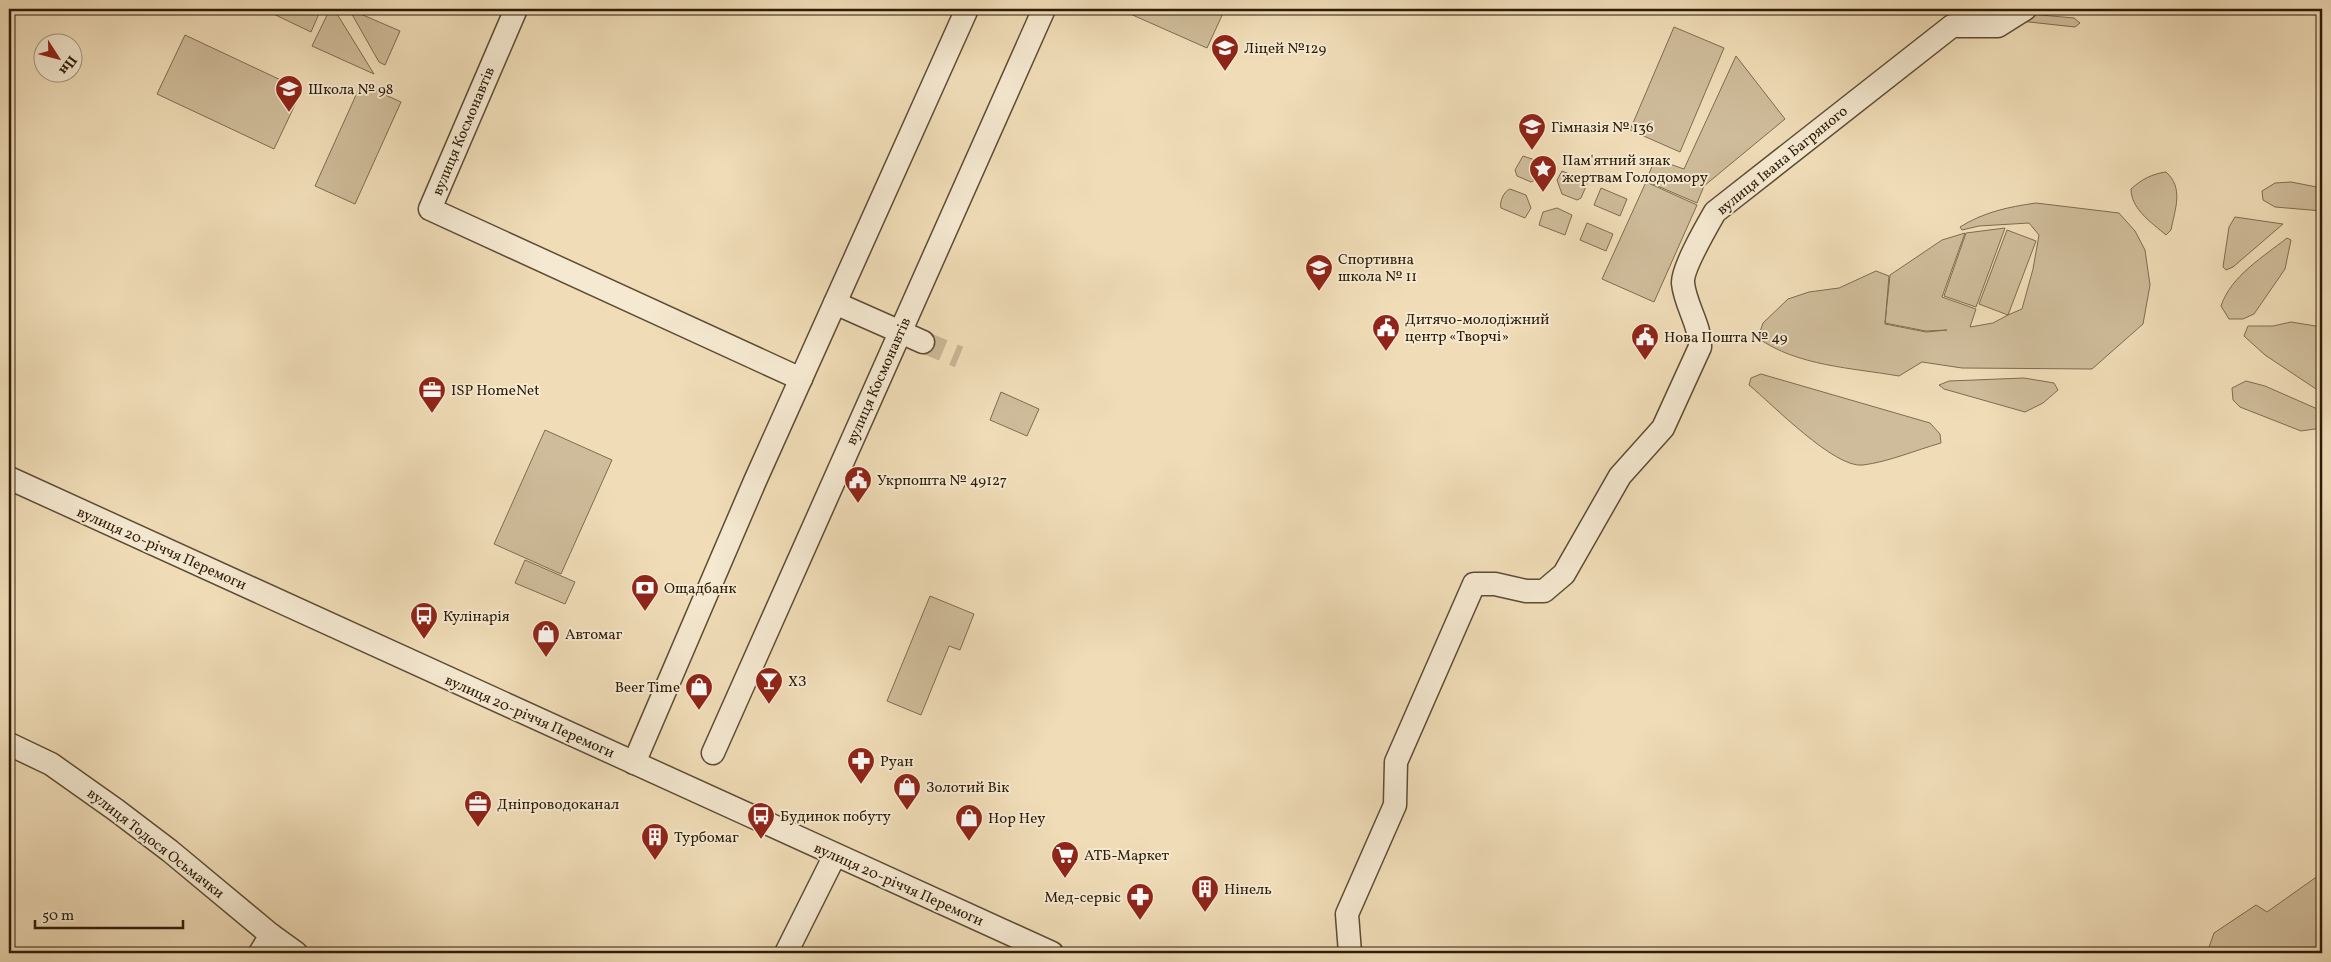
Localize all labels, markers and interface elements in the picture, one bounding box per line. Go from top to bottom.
north arrow [32,32,82,82]
school or university icon: Ліцей №129 [1210,33,1240,72]
place label: Ліцей №129 [1244,39,1326,60]
text: Пн [54,51,81,78]
street label: вулиця Космонавтів [428,64,501,199]
school or university icon: Школа № 98 [274,74,304,113]
place label: Школа № 98 [308,80,393,101]
street label: вулиця Івана Багряного [1713,102,1853,221]
school or university icon: Гімназія № 136 [1517,112,1547,151]
place label: Гімназія № 136 [1551,118,1654,139]
place label: Пам'ятний знак жертвам Голодомору [1562,151,1708,189]
place icon: Пам'ятний знак жертвам Голодомору [1528,154,1558,193]
place label: Спортивна школа № 11 [1338,250,1417,288]
school or university icon: Спортивна школа № 11 [1304,253,1334,292]
place label: Дитячо-молодіжний центр «Творчі» [1405,310,1549,348]
public building icon: Дитячо-молодіжний центр «Творчі» [1371,313,1401,352]
street label: вулиця Космонавтів [842,314,917,449]
public building icon: Нова Пошта № 49 [1630,322,1660,361]
place label: Нова Пошта № 49 [1664,328,1788,349]
office icon: ISP HomeNet [417,375,447,414]
place label: ISP HomeNet [451,381,539,402]
public building icon: Укрпошта № 49127 [843,465,873,504]
place label: Укрпошта № 49127 [877,471,1007,492]
street label: вулиця 20-річчя Перемоги [73,502,250,596]
bank icon: Ощадбанк [630,573,660,612]
place label: Ощадбанк [664,579,737,600]
bus stop icon: Кулінарія [409,601,439,640]
place label: Кулінарія [443,607,510,628]
shop icon: Автомаг [531,619,561,658]
place label: Автомаг [565,625,623,646]
bar icon: ХЗ [754,666,784,705]
street label: вулиця 20-річчя Перемоги [441,670,618,764]
shop icon: Beer Time [684,672,714,711]
place label: ХЗ [788,672,807,693]
place label: Beer Time [615,678,680,699]
pharmacy icon: Руан [846,746,876,785]
place label: Руан [880,752,913,773]
shop icon: Золотий Вік [892,772,922,811]
place label: Золотий Вік [926,778,1009,799]
street label: вулиця Тодося Осьмачки [82,784,228,904]
office icon: Дніпроводоканал [463,789,493,828]
place label: Дніпроводоканал [497,795,619,816]
bus stop icon: Будинок побуту [746,801,776,840]
shop icon: Hop Hey [954,803,984,842]
place label: Будинок побуту [780,807,891,828]
place label: Hop Hey [988,809,1045,830]
building icon: Турбомаг [640,822,670,861]
place label: Турбомаг [674,828,739,849]
street label: вулиця 20-річчя Перемоги [810,838,987,932]
supermarket icon: АТБ-Маркет [1050,840,1080,879]
place label: АТБ-Маркет [1084,846,1169,867]
building icon: Нінель [1190,874,1220,913]
place label: Нінель [1224,880,1272,901]
pharmacy icon: Мед-сервіс [1125,882,1155,921]
place label: Мед-сервіс [1044,888,1121,909]
scale bar [35,897,182,929]
text: 50 m [42,906,74,927]

